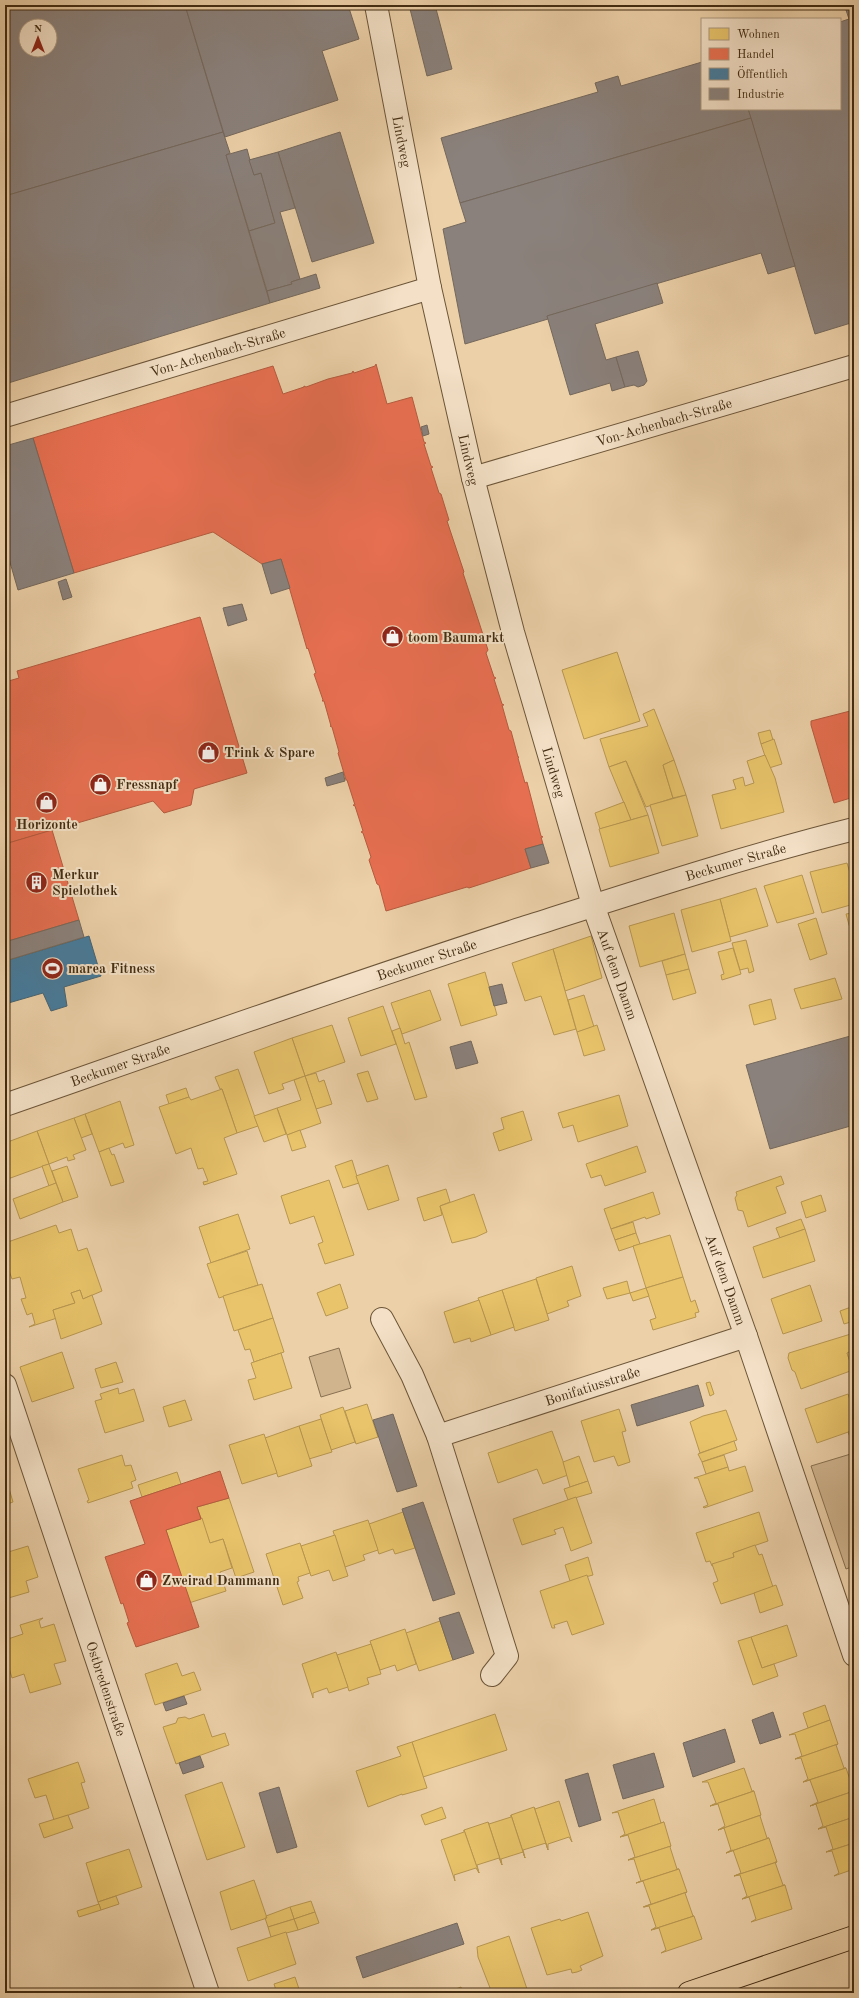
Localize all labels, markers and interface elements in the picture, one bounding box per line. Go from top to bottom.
north arrow [18,18,58,58]
legend [701,18,841,110]
text: N [34,24,43,35]
text: Wohnen [737,29,780,41]
text: Handel [737,49,774,61]
text: Öffentlich [737,65,788,81]
text: Industrie [737,89,784,101]
street label: Lindweg [389,115,413,169]
street label: Von-Achenbach-Straße [148,326,287,380]
street label: Von-Achenbach-Straße [595,396,734,449]
street label: Lindweg [455,433,481,487]
shop icon: toom Baumarkt [380,624,406,650]
place label: toom Baumarkt [408,631,504,645]
shop icon: Trink & Spare [196,739,222,765]
street label: Lindweg [539,745,567,800]
place label: Trink & Spare [224,746,315,760]
shop icon: Fressnapf [88,771,114,797]
place label: Fressnapf [116,778,179,792]
shop icon: Horizonte [34,789,60,815]
place label: Horizonte [16,818,78,832]
street label: Beckumer Straße [684,841,788,884]
place label: Merkur Spielothek [52,868,118,898]
building icon: Merkur Spielothek [23,869,49,895]
street label: Auf dem Damm [594,927,639,1022]
street label: Beckumer Straße [375,938,479,984]
sports icon: marea Fitness [39,955,65,981]
place label: marea Fitness [68,962,155,976]
street label: Beckumer Straße [69,1042,172,1090]
street label: Auf dem Damm [702,1233,748,1327]
street label: Bonifatiusstraße [543,1365,642,1409]
shop icon: Zweirad Dammann [134,1567,160,1593]
place label: Zweirad Dammann [162,1574,280,1588]
street label: Ostbredenstraße [83,1640,128,1738]

